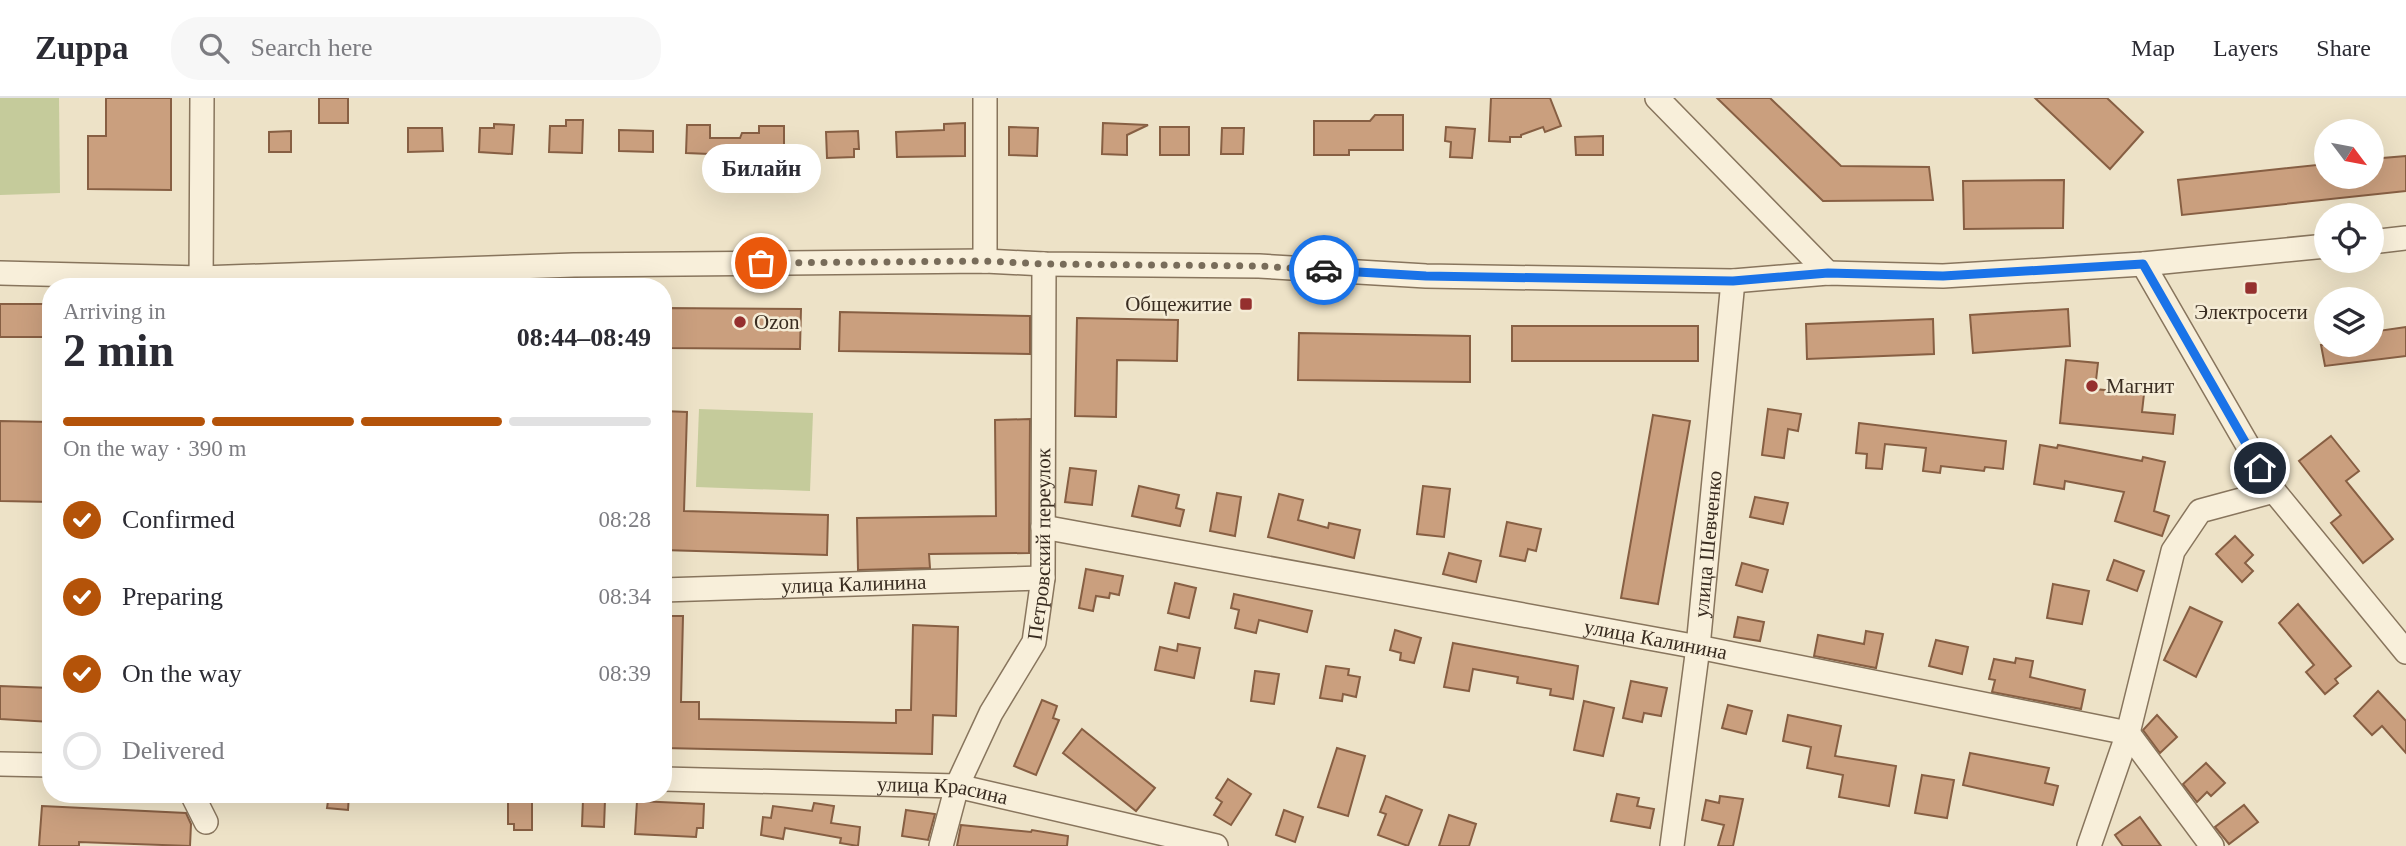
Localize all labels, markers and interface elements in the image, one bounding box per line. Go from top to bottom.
search box [171,17,661,80]
icon: search [195,29,233,67]
text: Zuppa [35,30,129,66]
text: Search here [251,33,373,62]
text: Map [2131,35,2175,61]
text: Layers [2213,35,2278,61]
text: Share [2316,35,2371,61]
north arrow [2314,119,2384,189]
map controls [2314,119,2384,357]
callout: Билайн [702,144,820,193]
text: Билайн [722,156,801,181]
button: locate [2314,203,2384,273]
pin [731,233,791,293]
courier [1289,235,1359,305]
icon: bag [742,244,780,282]
icon: car [1305,251,1343,289]
marker: Электросети [2243,280,2259,296]
button: layers [2314,287,2384,357]
place label: Общежитие [1125,292,1232,316]
marker: Общежитие [1238,296,1254,312]
text: Arriving in [63,299,166,324]
place label: Электросети [2194,300,2308,324]
place label: Ozon [754,310,800,334]
marker: Ozon [732,314,748,330]
text: 08:44–08:49 [517,323,651,352]
text: 2 min [63,325,174,376]
place label: Магнит [2106,374,2174,398]
marker: Магнит [2084,378,2100,394]
text: On the way · 390 m [63,436,246,461]
pin [2230,438,2290,498]
street label: Петровский переулок [1022,447,1055,642]
icon: home [2241,449,2279,487]
street label: улица Шевченко [1689,470,1727,619]
icon: check [63,501,101,539]
text: Confirmed [122,505,235,534]
text: 08:28 [599,507,651,532]
street label: улица Калинина [781,570,928,598]
icon: check [63,578,101,616]
text: Preparing [122,582,223,611]
text: 08:34 [599,584,651,609]
street label: улица Калинина [1582,614,1730,665]
icon: check [63,655,101,693]
text: On the way [122,659,242,688]
text: 08:39 [599,661,651,686]
text: Delivered [122,736,225,765]
street label: улица Красина [877,772,1011,810]

